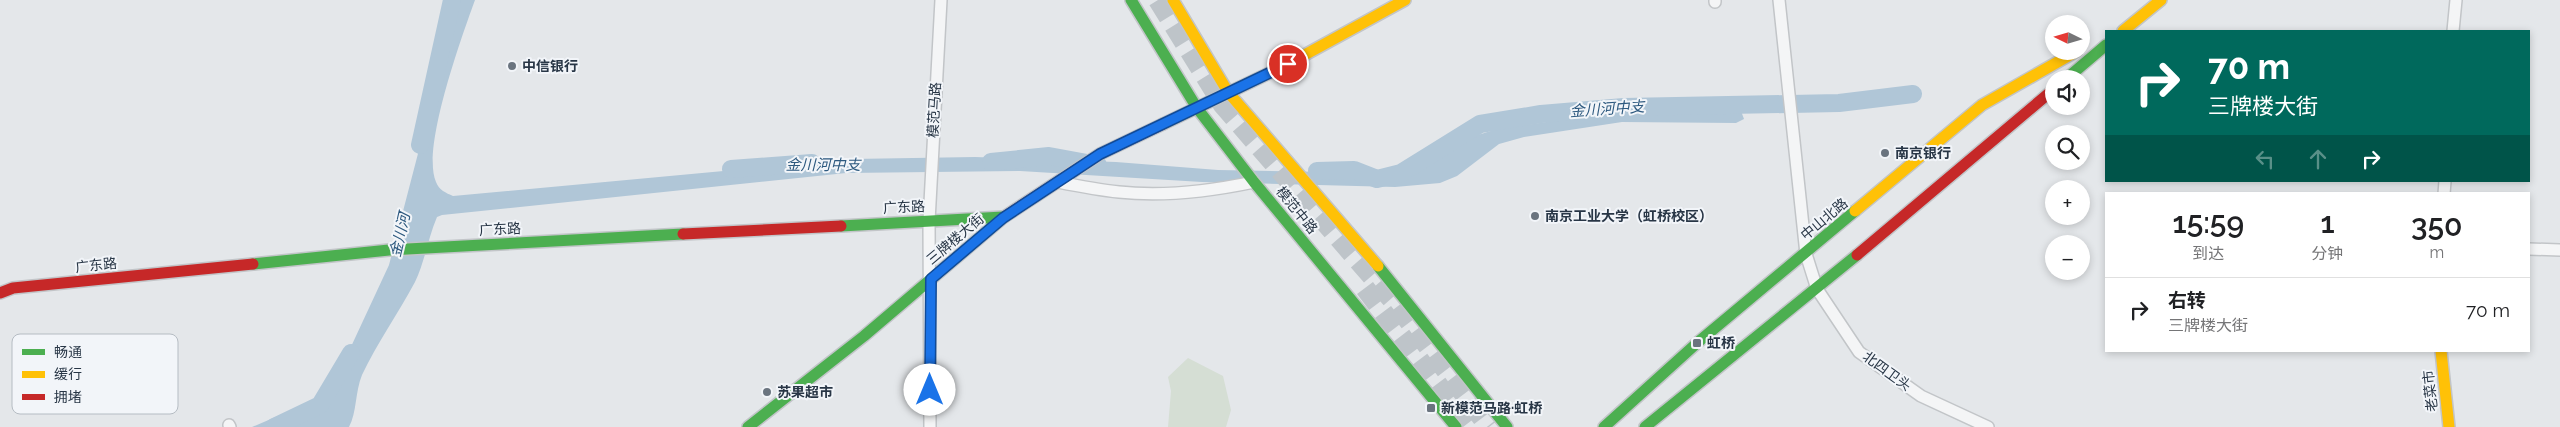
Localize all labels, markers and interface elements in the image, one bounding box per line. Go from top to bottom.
north arrow [2045,15,2090,60]
map controls [2045,15,2090,280]
pin [1267,43,1309,85]
text: 70 m [2208,46,2290,87]
icon: arrive [1274,50,1302,78]
icon: right [2125,50,2190,115]
place label: 中信银行 [522,58,578,74]
marker: 中信银行 [506,60,518,72]
button: sound [2045,70,2090,115]
street label: 模范马路 [925,82,943,138]
text: 三牌楼大街 [2208,93,2318,119]
water label: 金川河中支 [1569,97,1647,121]
button: search [2045,125,2090,170]
place label: 南京银行 [1895,145,1951,161]
icon: left [2251,145,2279,173]
icon: ahead [2304,145,2332,173]
icon: right [2357,145,2385,173]
marker: 南京银行 [1879,147,1891,159]
water label: 金川河中支 [785,156,862,174]
button: + [2045,180,2090,225]
street label: 模范中路 [1273,183,1321,237]
street label: 中山北路 [1797,195,1851,243]
street label: 广东路 [883,198,925,216]
text: 15:59 [2173,205,2244,240]
text: 1 [2321,205,2335,240]
water label: 金川河 [386,208,415,259]
place label: 南京工业大学（虹桥校区） [1545,208,1713,224]
text: 350 [2411,208,2463,243]
street label: 三牌楼大街 [923,210,987,268]
marker: 南京工业大学（虹桥校区） [1529,210,1541,222]
street label: 广东路 [479,220,521,238]
button: − [2045,235,2090,280]
text: m [2429,243,2444,262]
text: 到达 [2192,244,2224,263]
text: 分钟 [2312,244,2344,263]
street label: 广东路 [74,255,118,275]
text: 右转 [2168,289,2206,311]
icon: right [2125,296,2153,324]
text: 70 m [2466,299,2510,321]
text: 三牌楼大街 [2168,316,2248,335]
legend [12,334,178,414]
place label: 虹桥 [1707,335,1735,351]
marker: 虹桥 [1691,337,1703,349]
text: 畅通 [54,344,82,360]
street label: 北四卫头 [1860,348,1914,394]
position arrow [903,363,955,415]
text: 缓行 [54,366,82,382]
street label: 老菜市 [2420,369,2440,413]
place label: 苏果超市 [777,384,833,400]
marker: 苏果超市 [761,386,773,398]
text: 拥堵 [54,389,82,405]
place label: 新模范马路·虹桥 [1441,400,1542,416]
marker: 新模范马路·虹桥 [1425,402,1437,414]

